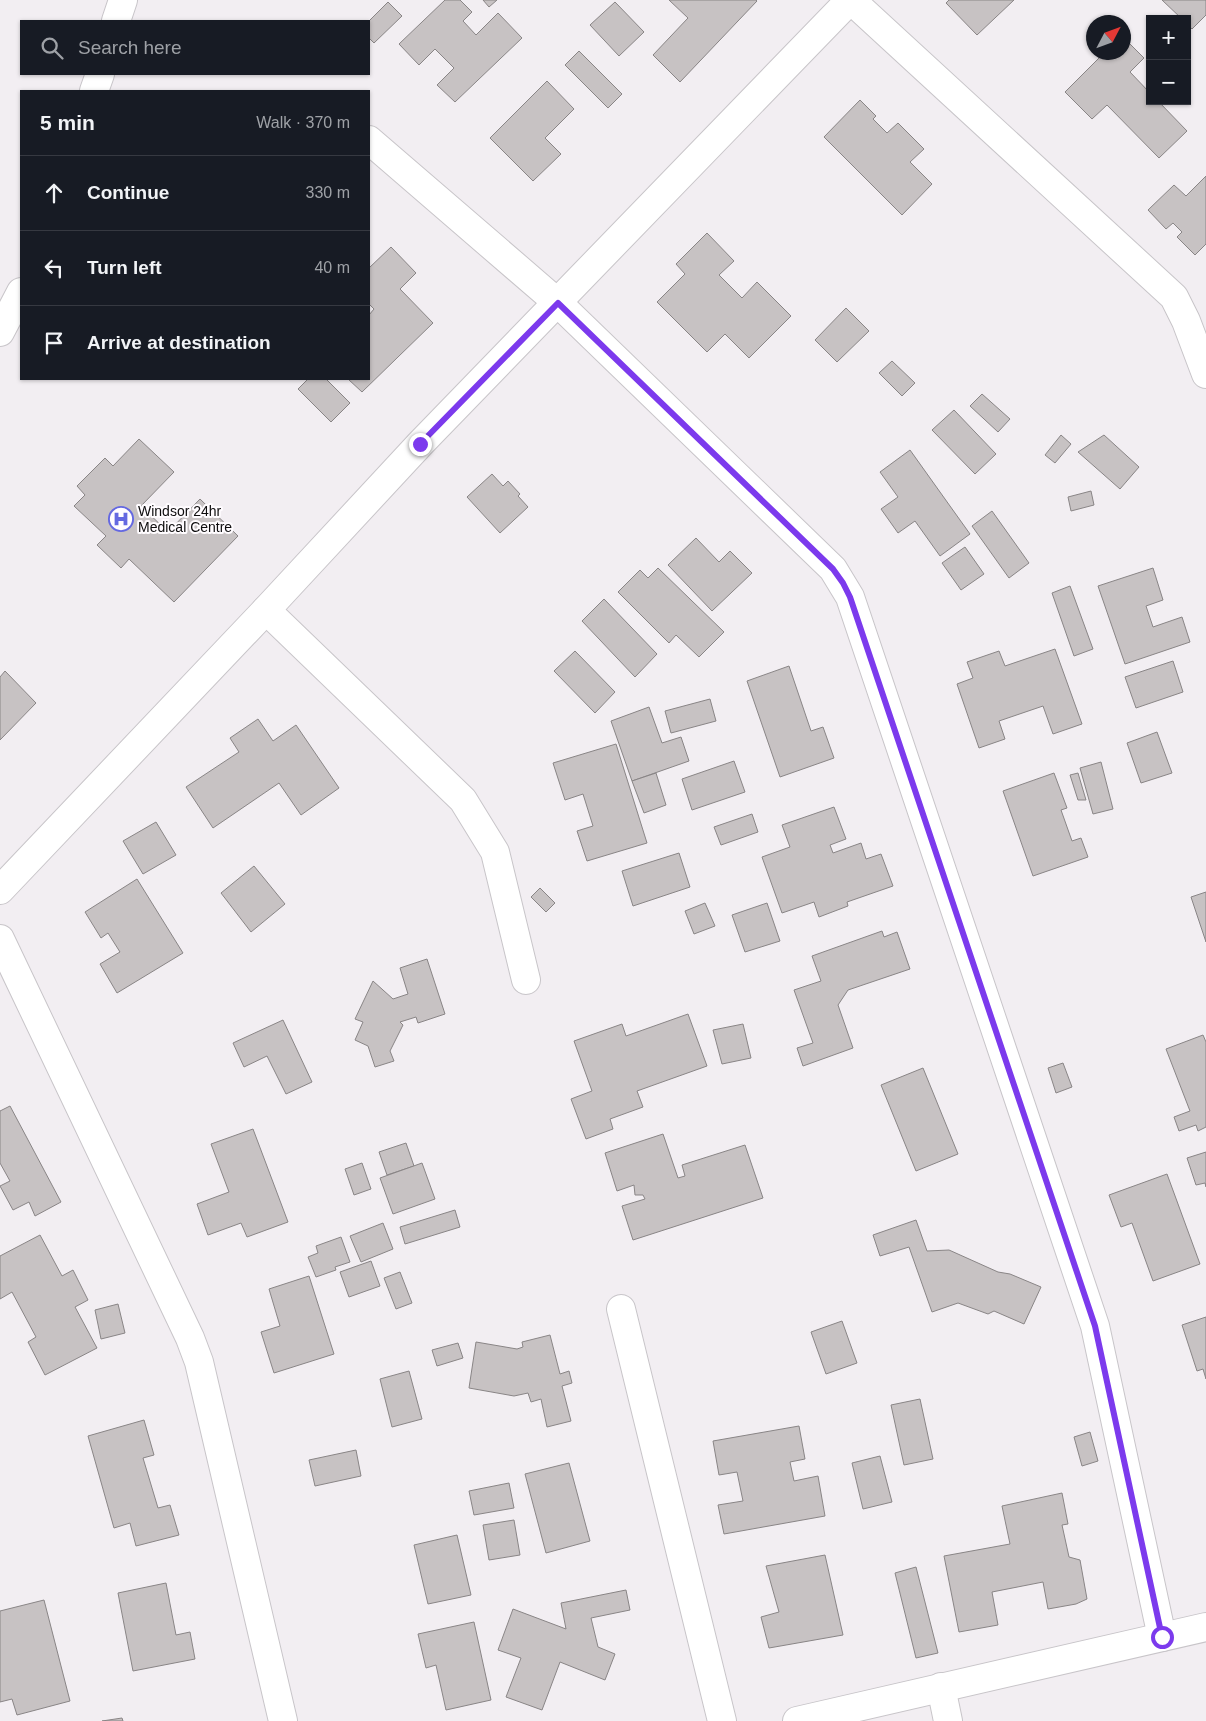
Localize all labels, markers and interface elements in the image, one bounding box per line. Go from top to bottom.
north arrow [1086,15,1131,60]
map controls [1146,15,1191,105]
button: + [1146,15,1191,60]
search box [20,20,370,75]
icon: search [38,34,66,62]
text: Search here [78,37,182,58]
button: − [1146,60,1191,105]
text: 5 min [40,111,95,134]
text: Walk · 370 m [256,114,350,131]
icon: ahead [40,179,68,207]
text: Continue [87,182,169,203]
text: 330 m [306,184,350,201]
icon: left [40,254,68,282]
text: Turn left [87,257,162,278]
text: 40 m [314,259,350,276]
icon: arrive [40,329,68,357]
text: Arrive at destination [87,332,271,353]
route end [409,433,432,456]
place label: Windsor 24hr Medical Centre [138,503,232,535]
hospital icon: Windsor 24hr Medical Centre [108,506,134,532]
route start [1151,1626,1174,1649]

